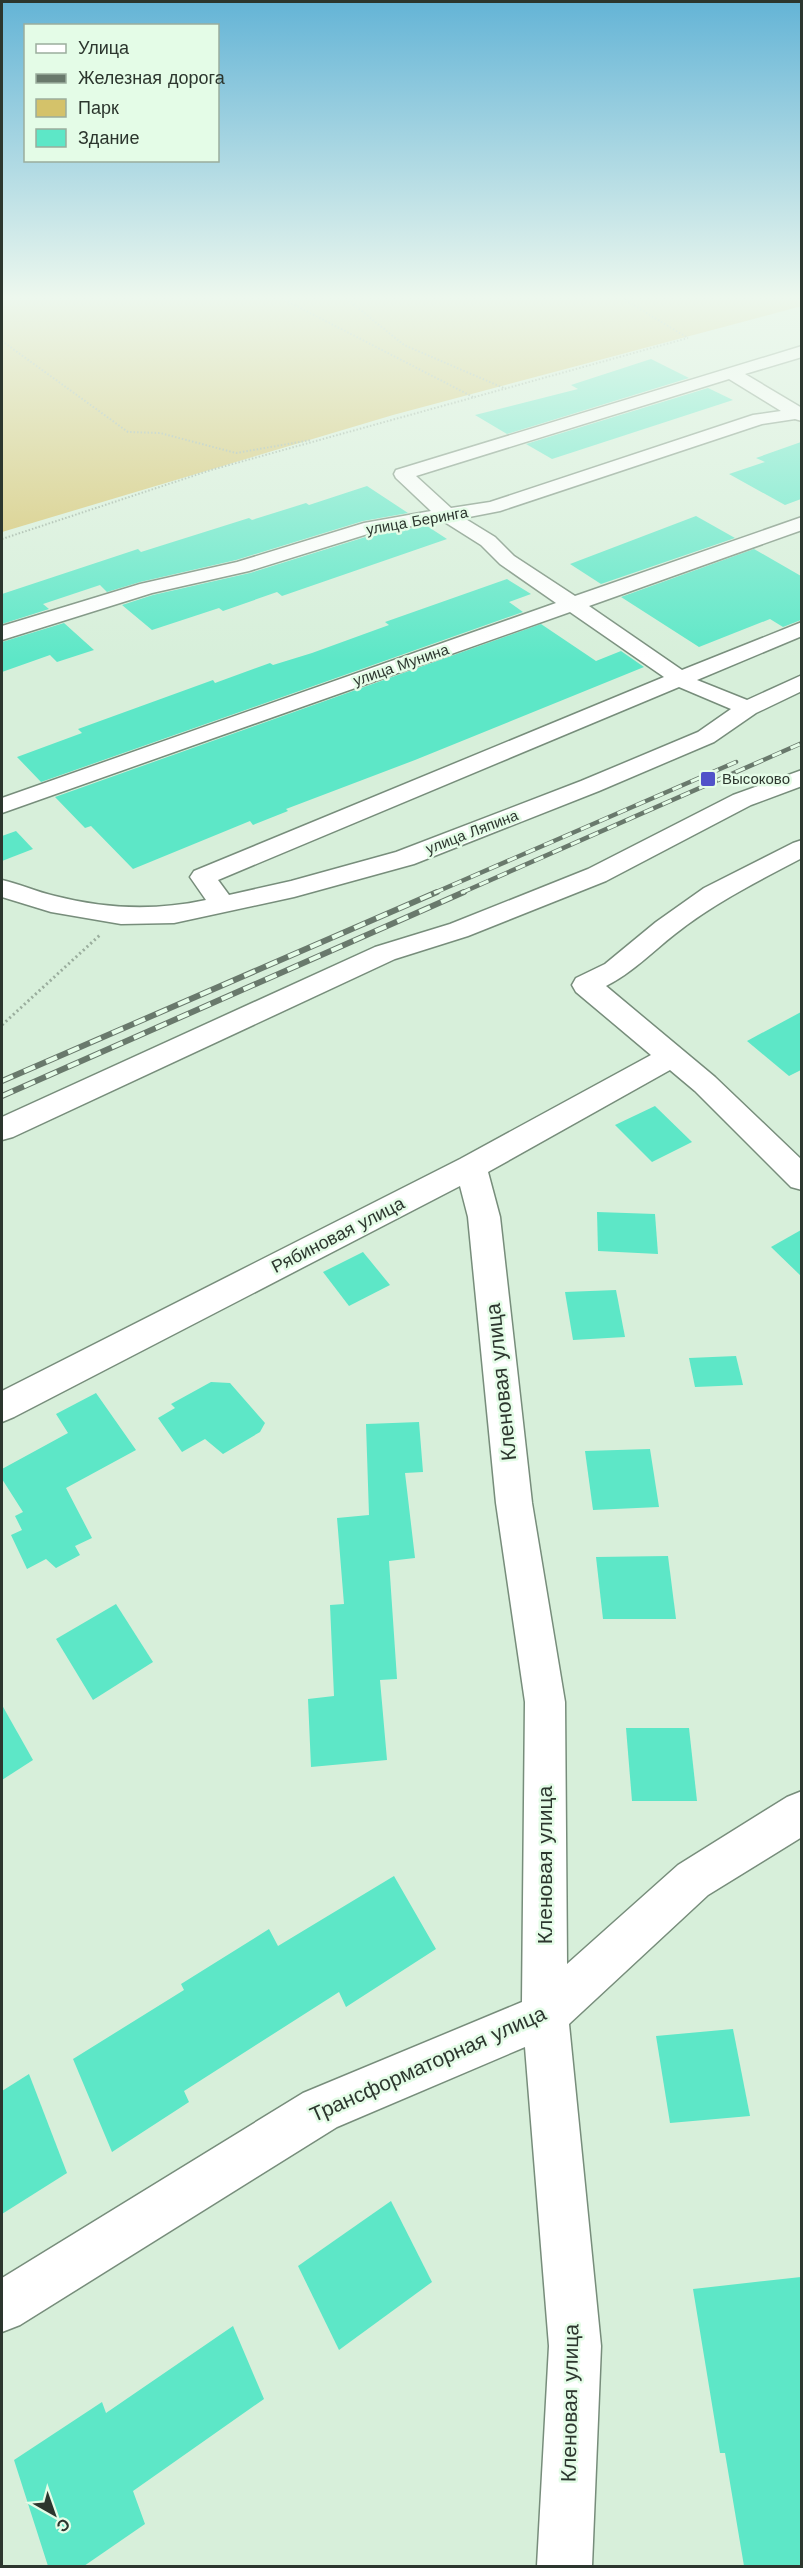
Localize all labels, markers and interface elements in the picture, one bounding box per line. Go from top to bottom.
legend [24,24,219,162]
text: Улица [78,37,130,58]
text: Железная дорога [78,67,226,88]
text: Парк [78,97,119,118]
text: Здание [78,127,139,148]
street label: улица Беринга [365,503,470,539]
street label: улица Мунина [351,640,452,690]
marker: Высоково [699,770,717,788]
place label: Высоково [722,770,790,788]
street label: улица Ляпина [423,806,521,858]
street label: Рябиновая улица [268,1192,409,1277]
street label: Кленовая улица [480,1302,521,1462]
street label: Кленовая улица [532,1786,557,1944]
street label: Трансформаторная улица [306,2000,550,2127]
street label: Кленовая улица [556,2323,583,2482]
north arrow [24,2484,84,2544]
text: С [52,2514,74,2536]

